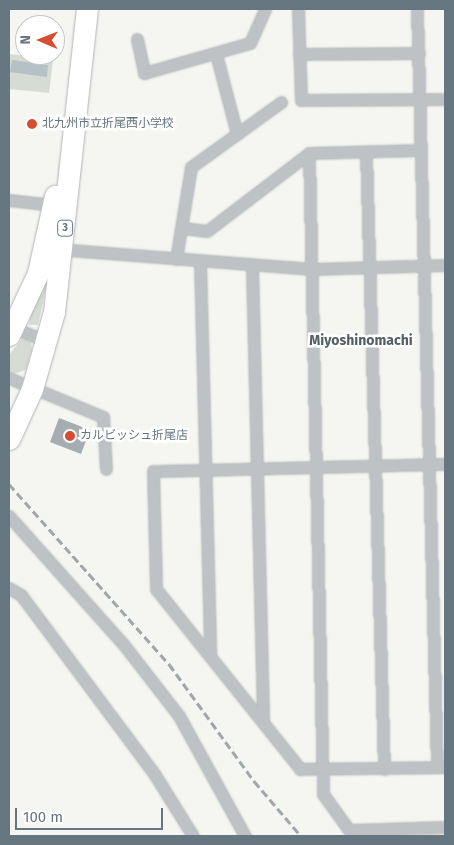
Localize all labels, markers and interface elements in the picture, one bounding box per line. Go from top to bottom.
north arrow [15,15,65,65]
text: N [17,35,34,45]
place label: 北九州市立折尾西小学校 [42,117,174,131]
marker: 北九州市立折尾西小学校 [26,118,38,130]
road number: 3 [56,220,74,237]
district label: Miyoshinomachi [309,333,413,349]
place label: カルビッシュ折尾店 [80,429,188,443]
marker: カルビッシュ折尾店 [64,430,76,442]
scale bar [18,798,165,830]
text: 100 m [23,808,63,826]

